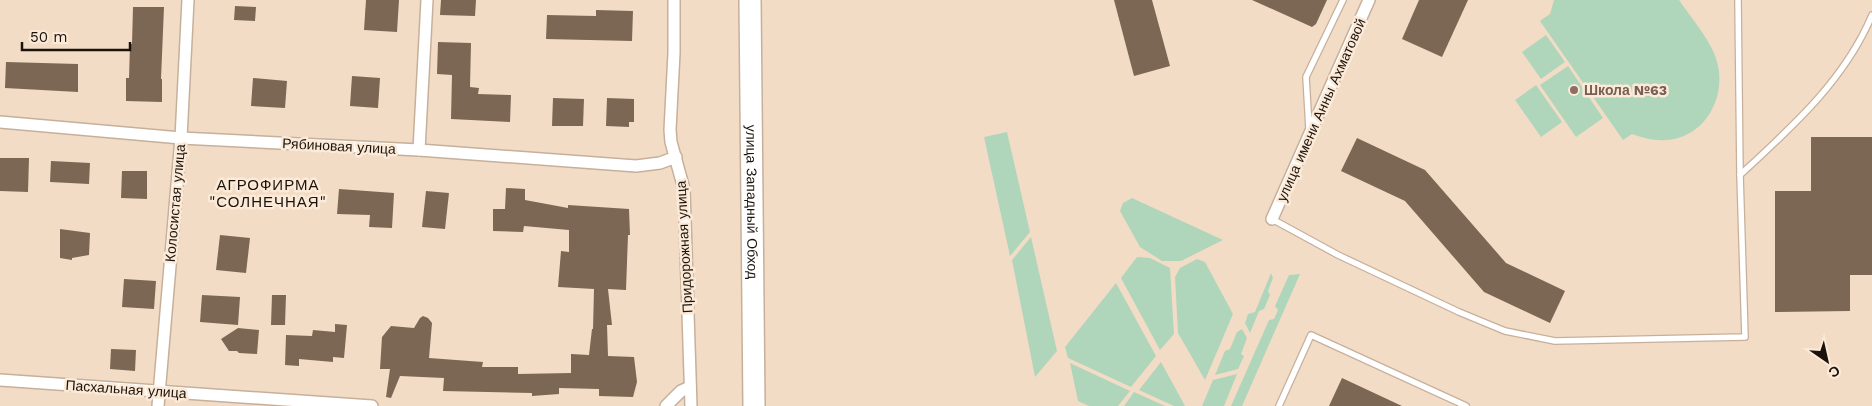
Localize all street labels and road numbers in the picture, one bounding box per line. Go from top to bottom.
street label: улица имени Анны Ахматовой [1273,16,1369,204]
street label: улица Западный Обход [743,125,761,279]
street label: Рябиновая улица [282,135,396,157]
street label: Колосистая улица [162,143,188,263]
street label: Придорожная улица [673,180,695,314]
street label: Пасхальная улица [65,377,187,401]

